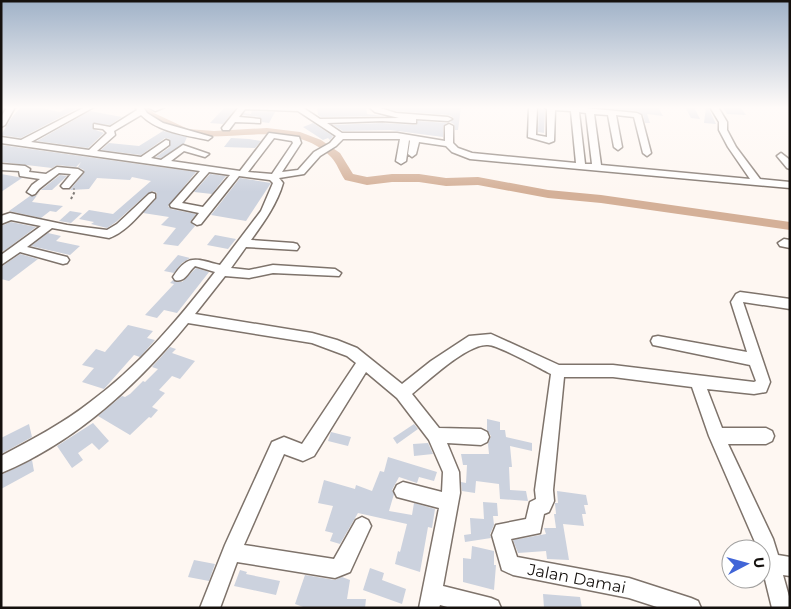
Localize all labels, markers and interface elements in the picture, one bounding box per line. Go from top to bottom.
north arrow [721,539,771,589]
text: U [749,556,768,569]
street label: Jalan Damai [525,559,628,597]

